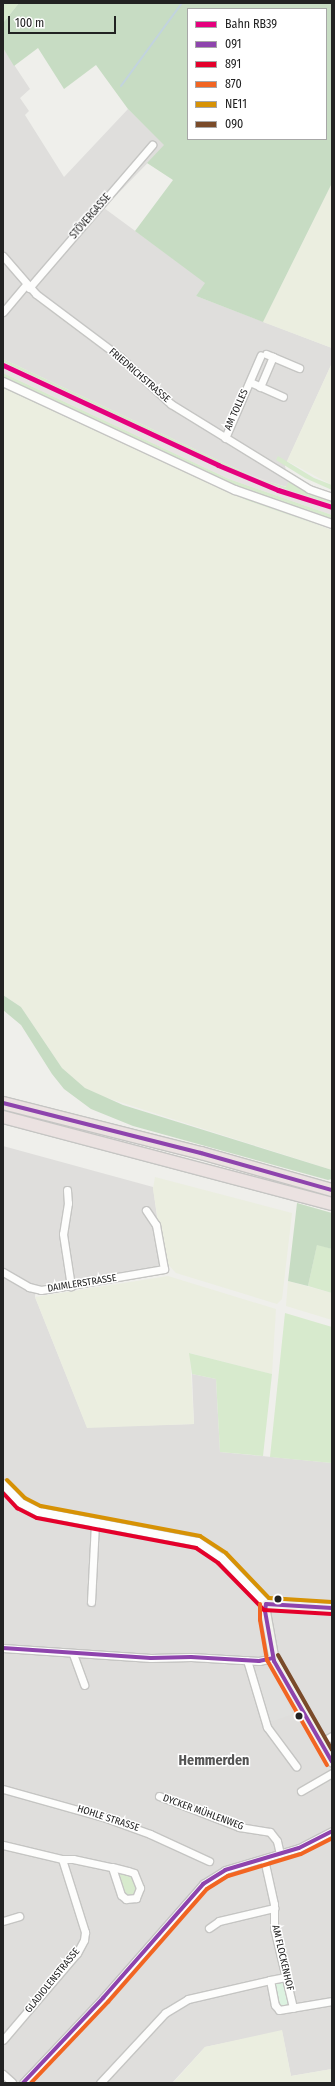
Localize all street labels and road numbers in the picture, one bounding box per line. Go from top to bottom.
street label: STÖVERGASSE [68,192,114,242]
street label: FRIEDRICHSTRASSE [106,346,172,406]
street label: AM TOLLES [223,388,251,432]
street label: DAIMLERSTRASSE [47,1273,117,1295]
street label: DYCKER MÜHLENWEG [161,1793,245,1833]
street label: HOHLE STRASSE [76,1803,140,1835]
street label: AM FLOCKENHOF [269,1924,295,1992]
street label: GLADIOLENSTRASSE [23,1946,83,2016]

